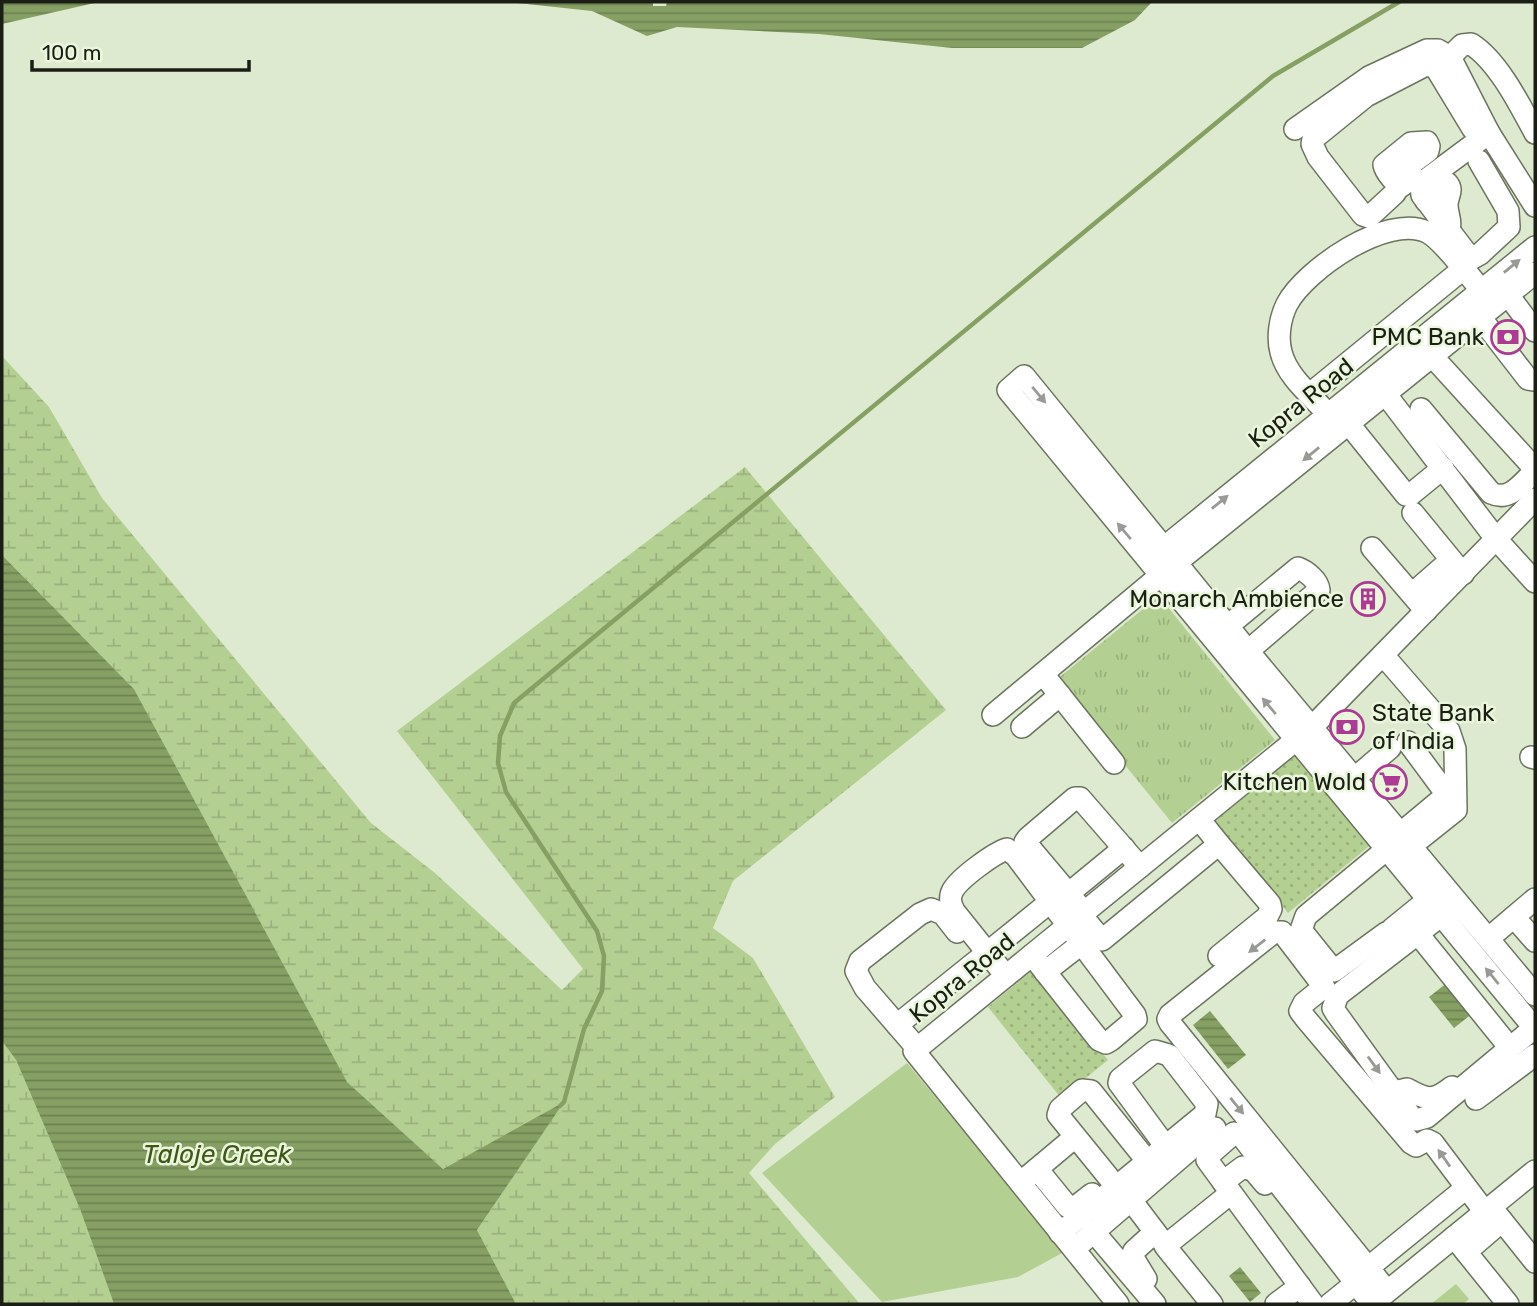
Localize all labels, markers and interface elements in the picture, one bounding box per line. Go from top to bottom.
scale bar [32,28,248,72]
text: 100 m [42,40,101,65]
one-way arrow [1502,259,1520,274]
bank icon: PMC Bank [1489,318,1527,356]
place label: PMC Bank [1371,323,1485,351]
street label: Kopra Road [1243,352,1359,454]
one-way arrow [1031,386,1046,403]
one-way arrow [1302,446,1319,461]
one-way arrow [1212,495,1229,510]
one-way arrow [1117,522,1132,539]
building icon: Monarch Ambience [1349,580,1387,618]
place label: Monarch Ambience [1129,585,1344,613]
one-way arrow [1262,698,1277,715]
place label: State Bank of India [1372,699,1495,755]
bank icon: State Bank of India [1328,708,1366,746]
supermarket icon: Kitchen Wold [1371,763,1409,801]
place label: Kitchen Wold [1222,768,1366,796]
street label: Kopra Road [904,927,1020,1029]
one-way arrow [1248,938,1266,952]
one-way arrow [1484,967,1500,985]
one-way arrow [1367,1056,1381,1074]
one-way arrow [1230,1097,1245,1115]
water label: Taloje Creek [143,1139,292,1170]
one-way arrow [1437,1149,1451,1167]

